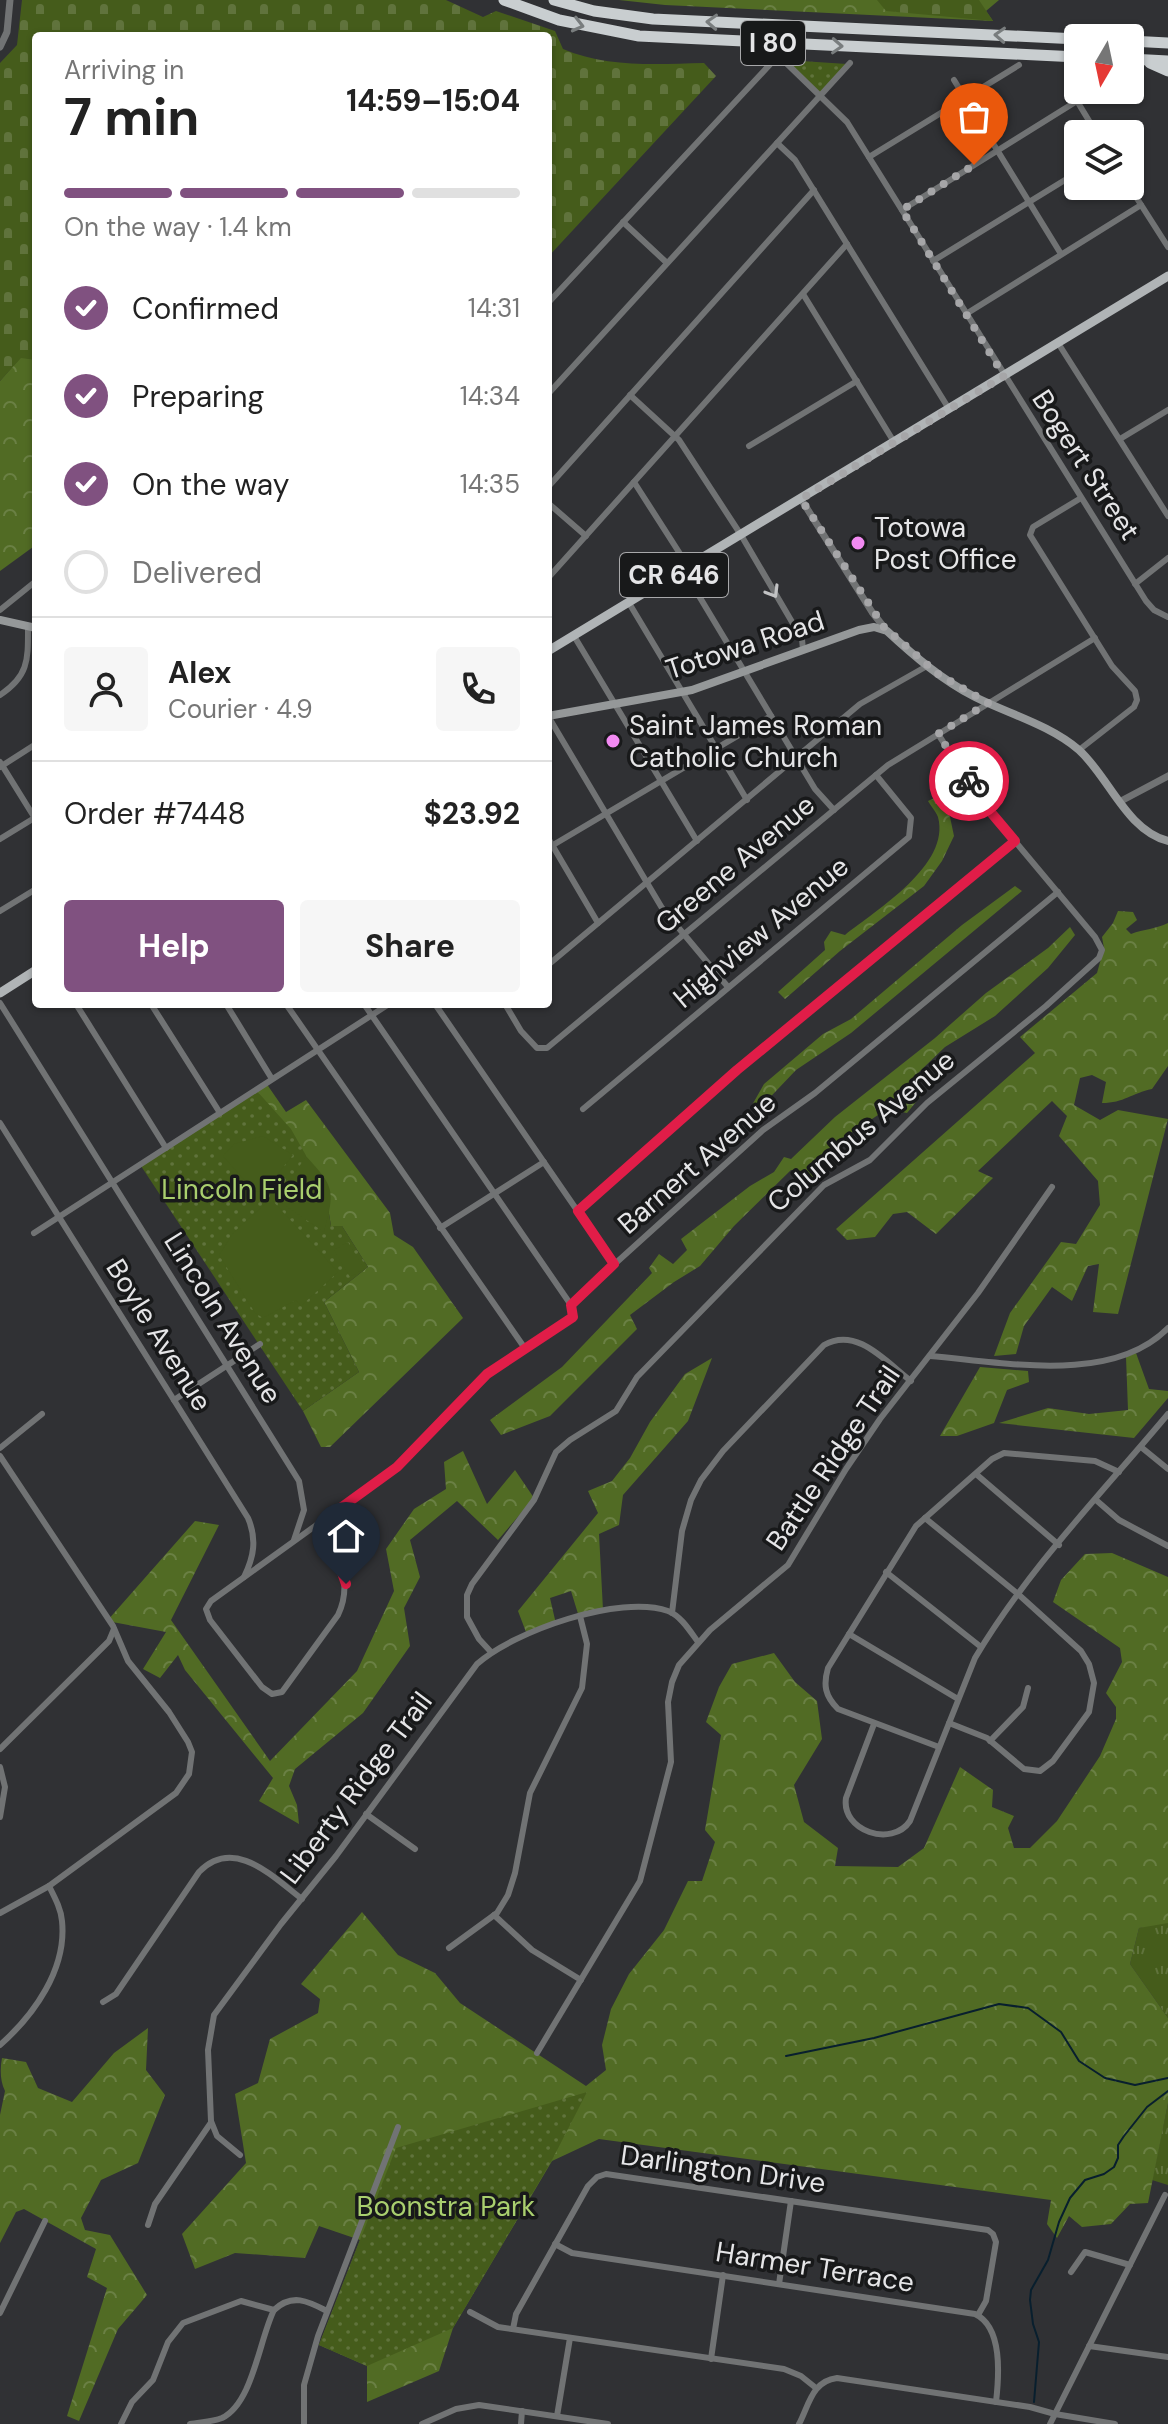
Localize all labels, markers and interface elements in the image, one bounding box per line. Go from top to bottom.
one-way arrow [705,14,718,31]
one-way arrow [570,16,584,33]
road number: I 80 [741,21,805,65]
north arrow [1064,24,1144,104]
map controls [1064,24,1144,200]
one-way arrow [993,27,1006,44]
one-way arrow [831,37,844,54]
text: Arriving in [64,53,184,87]
text: 14:59–15:04 [346,81,520,120]
text: 7 min [64,83,199,151]
pin [940,83,1008,165]
icon: bag [952,95,996,139]
button: layers [1064,120,1144,200]
text: On the way · 1.4 km [64,210,292,244]
icon: check [64,286,108,330]
text: Confirmed [132,289,279,328]
text: 14:31 [468,291,520,325]
icon: check [64,374,108,418]
text: Preparing [132,377,264,416]
text: 14:34 [460,379,520,413]
street label: Bogert Street [1024,383,1148,547]
icon: check [64,462,108,506]
text: On the way [132,465,289,504]
text: 14:35 [460,467,520,501]
place label: Totowa Post Office [874,509,1017,578]
marker: Totowa Post Office [849,534,867,552]
text: Delivered [132,553,262,592]
road number: CR 646 [620,553,728,597]
one-way arrow [764,583,779,598]
street label: Totowa Road [661,602,829,688]
button: person [64,647,148,731]
button: phone [436,647,520,731]
text: Alex [168,653,231,692]
text: Courier · 4.9 [168,692,313,726]
place label: Saint James Roman Catholic Church [629,707,882,776]
marker: Saint James Roman Catholic Church [604,732,622,750]
courier [929,741,1009,821]
icon: bike [947,759,991,803]
street label: Greene Avenue [647,786,823,942]
text: Order #7448 [64,794,246,833]
text: $23.92 [424,794,520,833]
street label: Highview Avenue [666,848,856,1016]
button: Help [64,900,284,992]
button: Share [300,900,520,992]
street label: Columbus Avenue [759,1042,963,1220]
street label: Barnert Avenue [610,1084,784,1242]
park label: Lincoln Field [161,1171,323,1208]
street label: Lincoln Avenue [156,1225,290,1411]
street label: Boyle Avenue [98,1252,220,1418]
street label: Battle Ridge Trail [757,1358,909,1558]
pin [312,1502,380,1584]
icon: home [324,1514,368,1558]
street label: Liberty Ridge Trail [272,1685,440,1891]
street label: Darlington Drive [618,2136,828,2202]
park label: Boonstra Park [357,2188,535,2225]
street label: Harmer Terrace [713,2233,917,2301]

